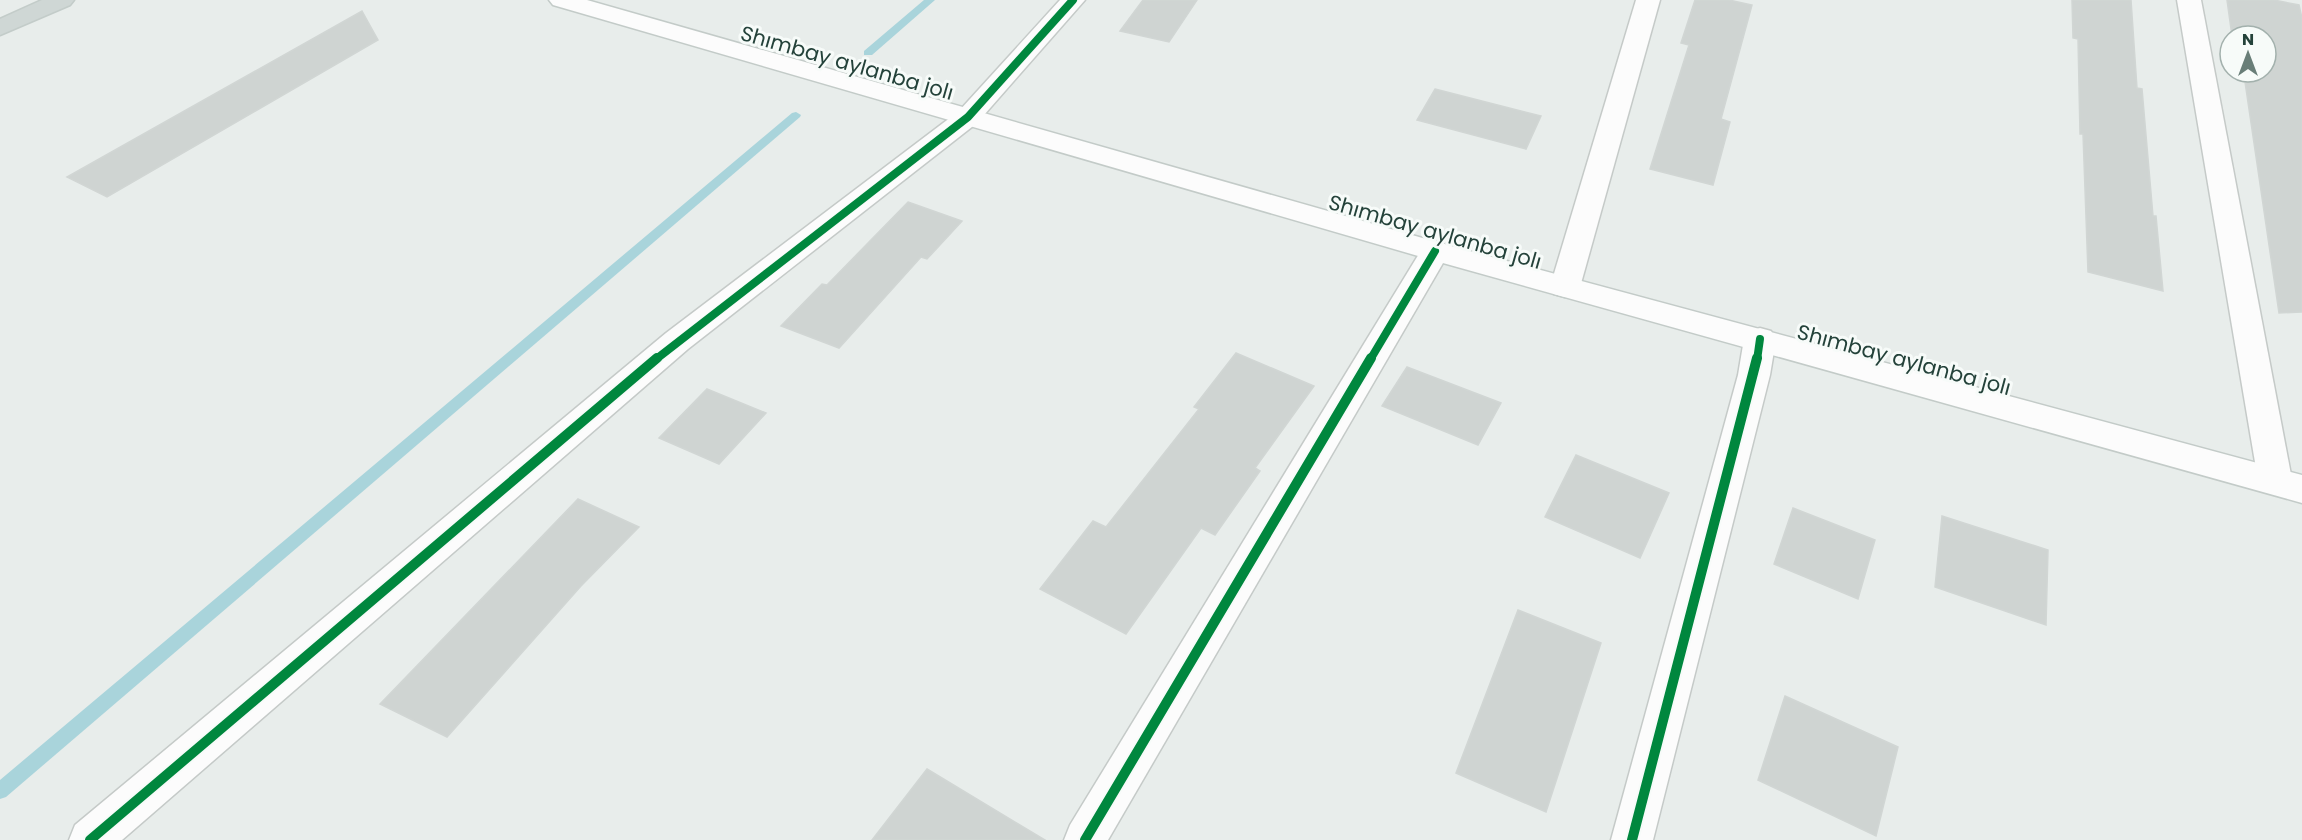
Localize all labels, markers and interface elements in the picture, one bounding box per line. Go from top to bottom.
street label: Shımbay aylanba jolı [737,18,957,107]
north arrow [2218,24,2278,84]
text: N [2242,28,2254,51]
street label: Shımbay aylanba jolı [1325,187,1545,276]
street label: Shımbay aylanba jolı [1794,317,2014,402]

